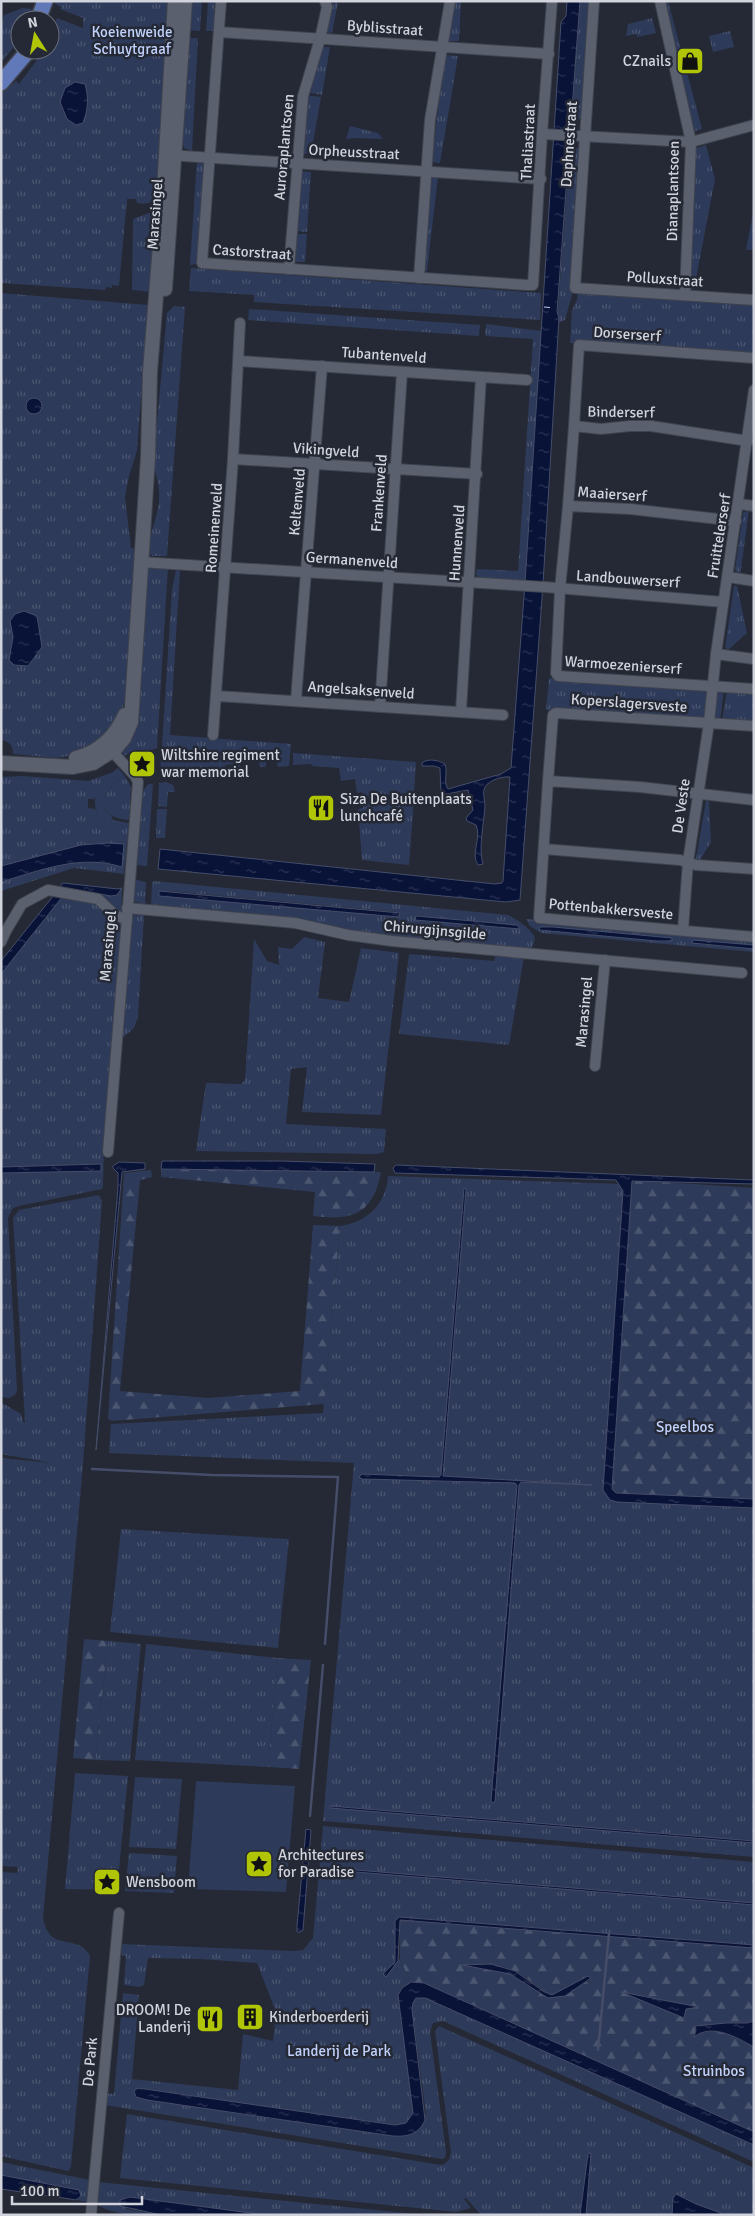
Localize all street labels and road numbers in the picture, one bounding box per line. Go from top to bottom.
street label: Byblisstraat [346,16,424,40]
street label: Auroraplantsoen [270,93,298,201]
street label: Daphnestraat [557,100,581,188]
street label: Thaliastraat [517,103,539,181]
street label: Orpheusstraat [308,141,400,163]
street label: Dianaplantsoen [663,141,683,241]
street label: Marasingel [144,178,166,250]
street label: Castorstraat [212,240,292,264]
street label: Polluxstraat [626,267,704,291]
street label: Dorserserf [593,323,662,345]
street label: Tubantenveld [341,343,427,367]
street label: Binderserf [587,402,656,422]
street label: Vikingveld [292,439,360,461]
street label: Frankenveld [367,454,391,532]
street label: Keltenveld [285,468,309,536]
street label: Romeinenveld [202,482,226,574]
street label: Maaierserf [577,483,648,505]
street label: Fruittelerserf [703,491,735,580]
street label: Hunnenveld [445,504,469,582]
street label: Germanenveld [305,548,399,572]
street label: Landbouwerserf [575,566,682,592]
street label: Warmoezenierserf [564,652,683,678]
street label: Angelsaksenveld [307,677,415,703]
street label: Koperslagersveste [570,690,688,716]
street label: De Veste [668,777,694,835]
street label: Pottenbakkersveste [548,895,674,923]
street label: Marasingel [96,910,120,982]
street label: Chirurgijnsgilde [383,917,487,943]
street label: Marasingel [572,976,596,1048]
street label: De Park [79,2036,101,2087]

